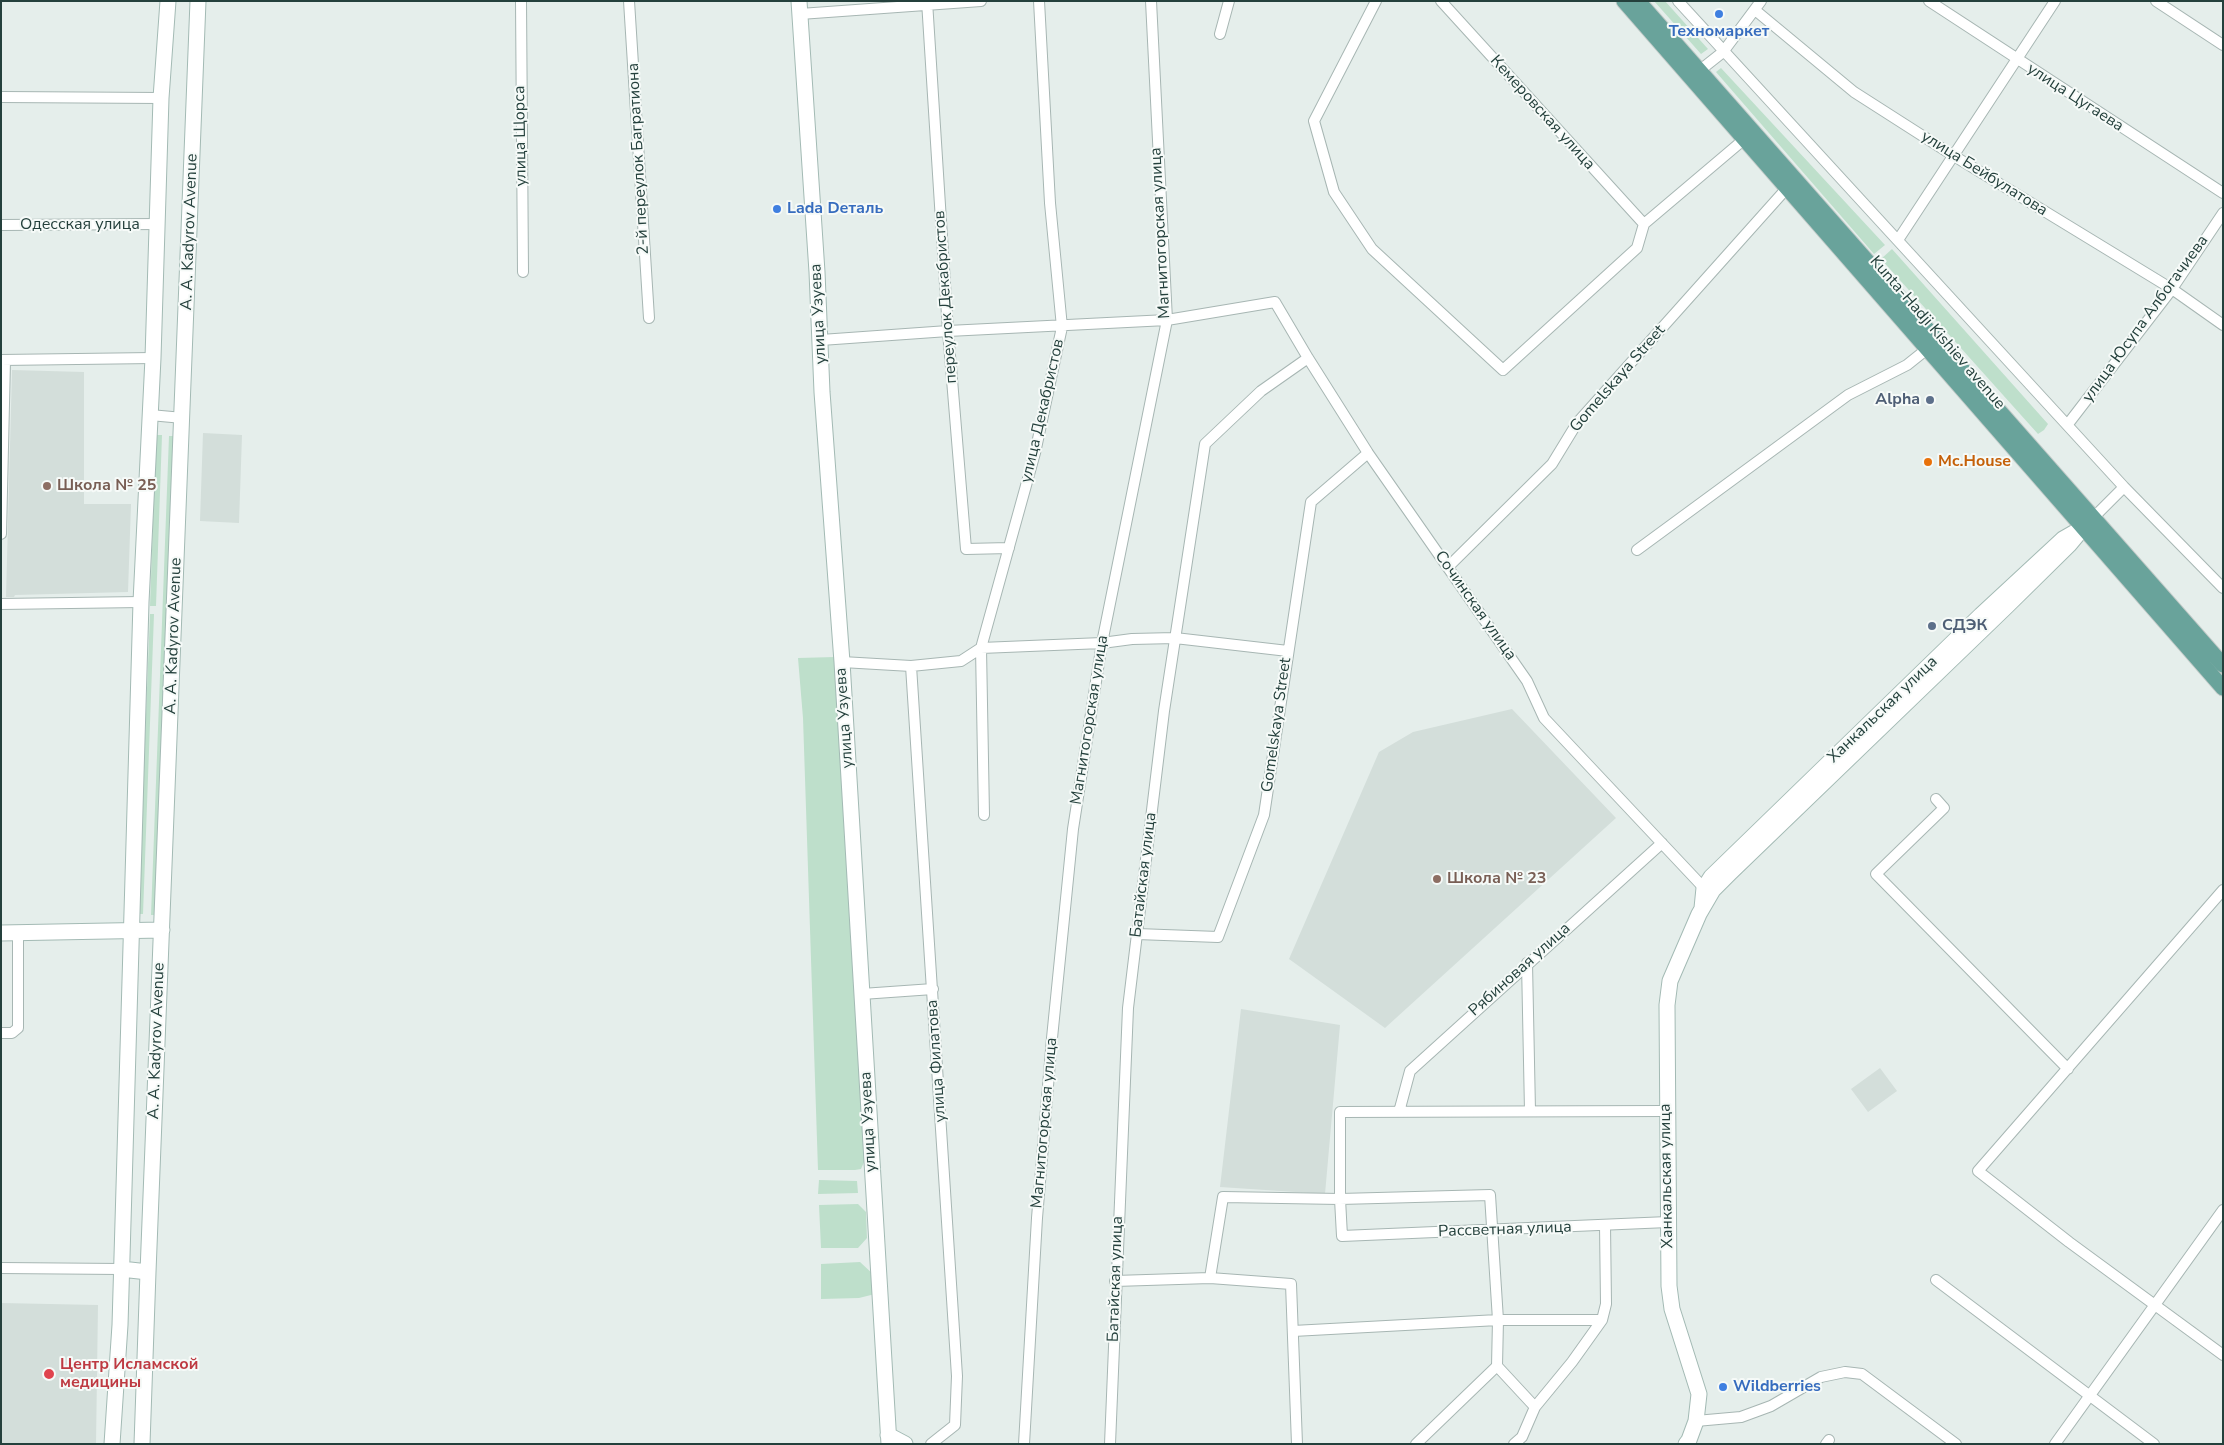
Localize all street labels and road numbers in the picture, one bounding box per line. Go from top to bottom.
street label: Кемеровская улица [1486,52,1598,174]
street label: улица Цугаева [2023,60,2127,136]
street label: 2-й переулок Багратиона [624,62,654,256]
street label: улица Щорса [511,85,531,187]
street label: улица Бейбулатова [1917,127,2051,221]
street label: Магнитогорская улица [1147,147,1175,319]
street label: A. A. Kadyrov Avenue [178,153,202,311]
street label: переулок Декабристов [930,210,962,384]
street label: Одесская улица [20,215,140,235]
street label: улица Юсупа Албогачиева [2079,232,2213,406]
street label: Kunta-Hadji Kishiev avenue [1865,252,2009,414]
street label: улица Узуева [807,263,831,365]
street label: Gomelskaya Street [1566,321,1670,437]
street label: улица Декабристов [1017,337,1069,485]
street label: Сочинская улица [1430,548,1520,664]
street label: A. A. Kadyrov Avenue [162,557,186,715]
street label: Магнитогорская улица [1067,634,1113,806]
street label: Ханкальская улица [1824,653,1942,767]
street label: Gomelskaya Street [1258,656,1296,794]
street label: улица Узуева [832,667,858,769]
street label: Батайская улица [1127,811,1161,939]
street label: Рябиновая улица [1465,919,1575,1021]
street label: A. A. Kadyrov Avenue [145,962,169,1120]
street label: улица Филатова [923,999,951,1123]
street label: Магнитогорская улица [1028,1037,1062,1209]
street label: улица Узуева [857,1071,881,1173]
street label: Ханкальская улица [1656,1103,1678,1249]
street label: Батайская улица [1104,1216,1128,1342]
street label: Рассветная улица [1438,1218,1572,1242]

